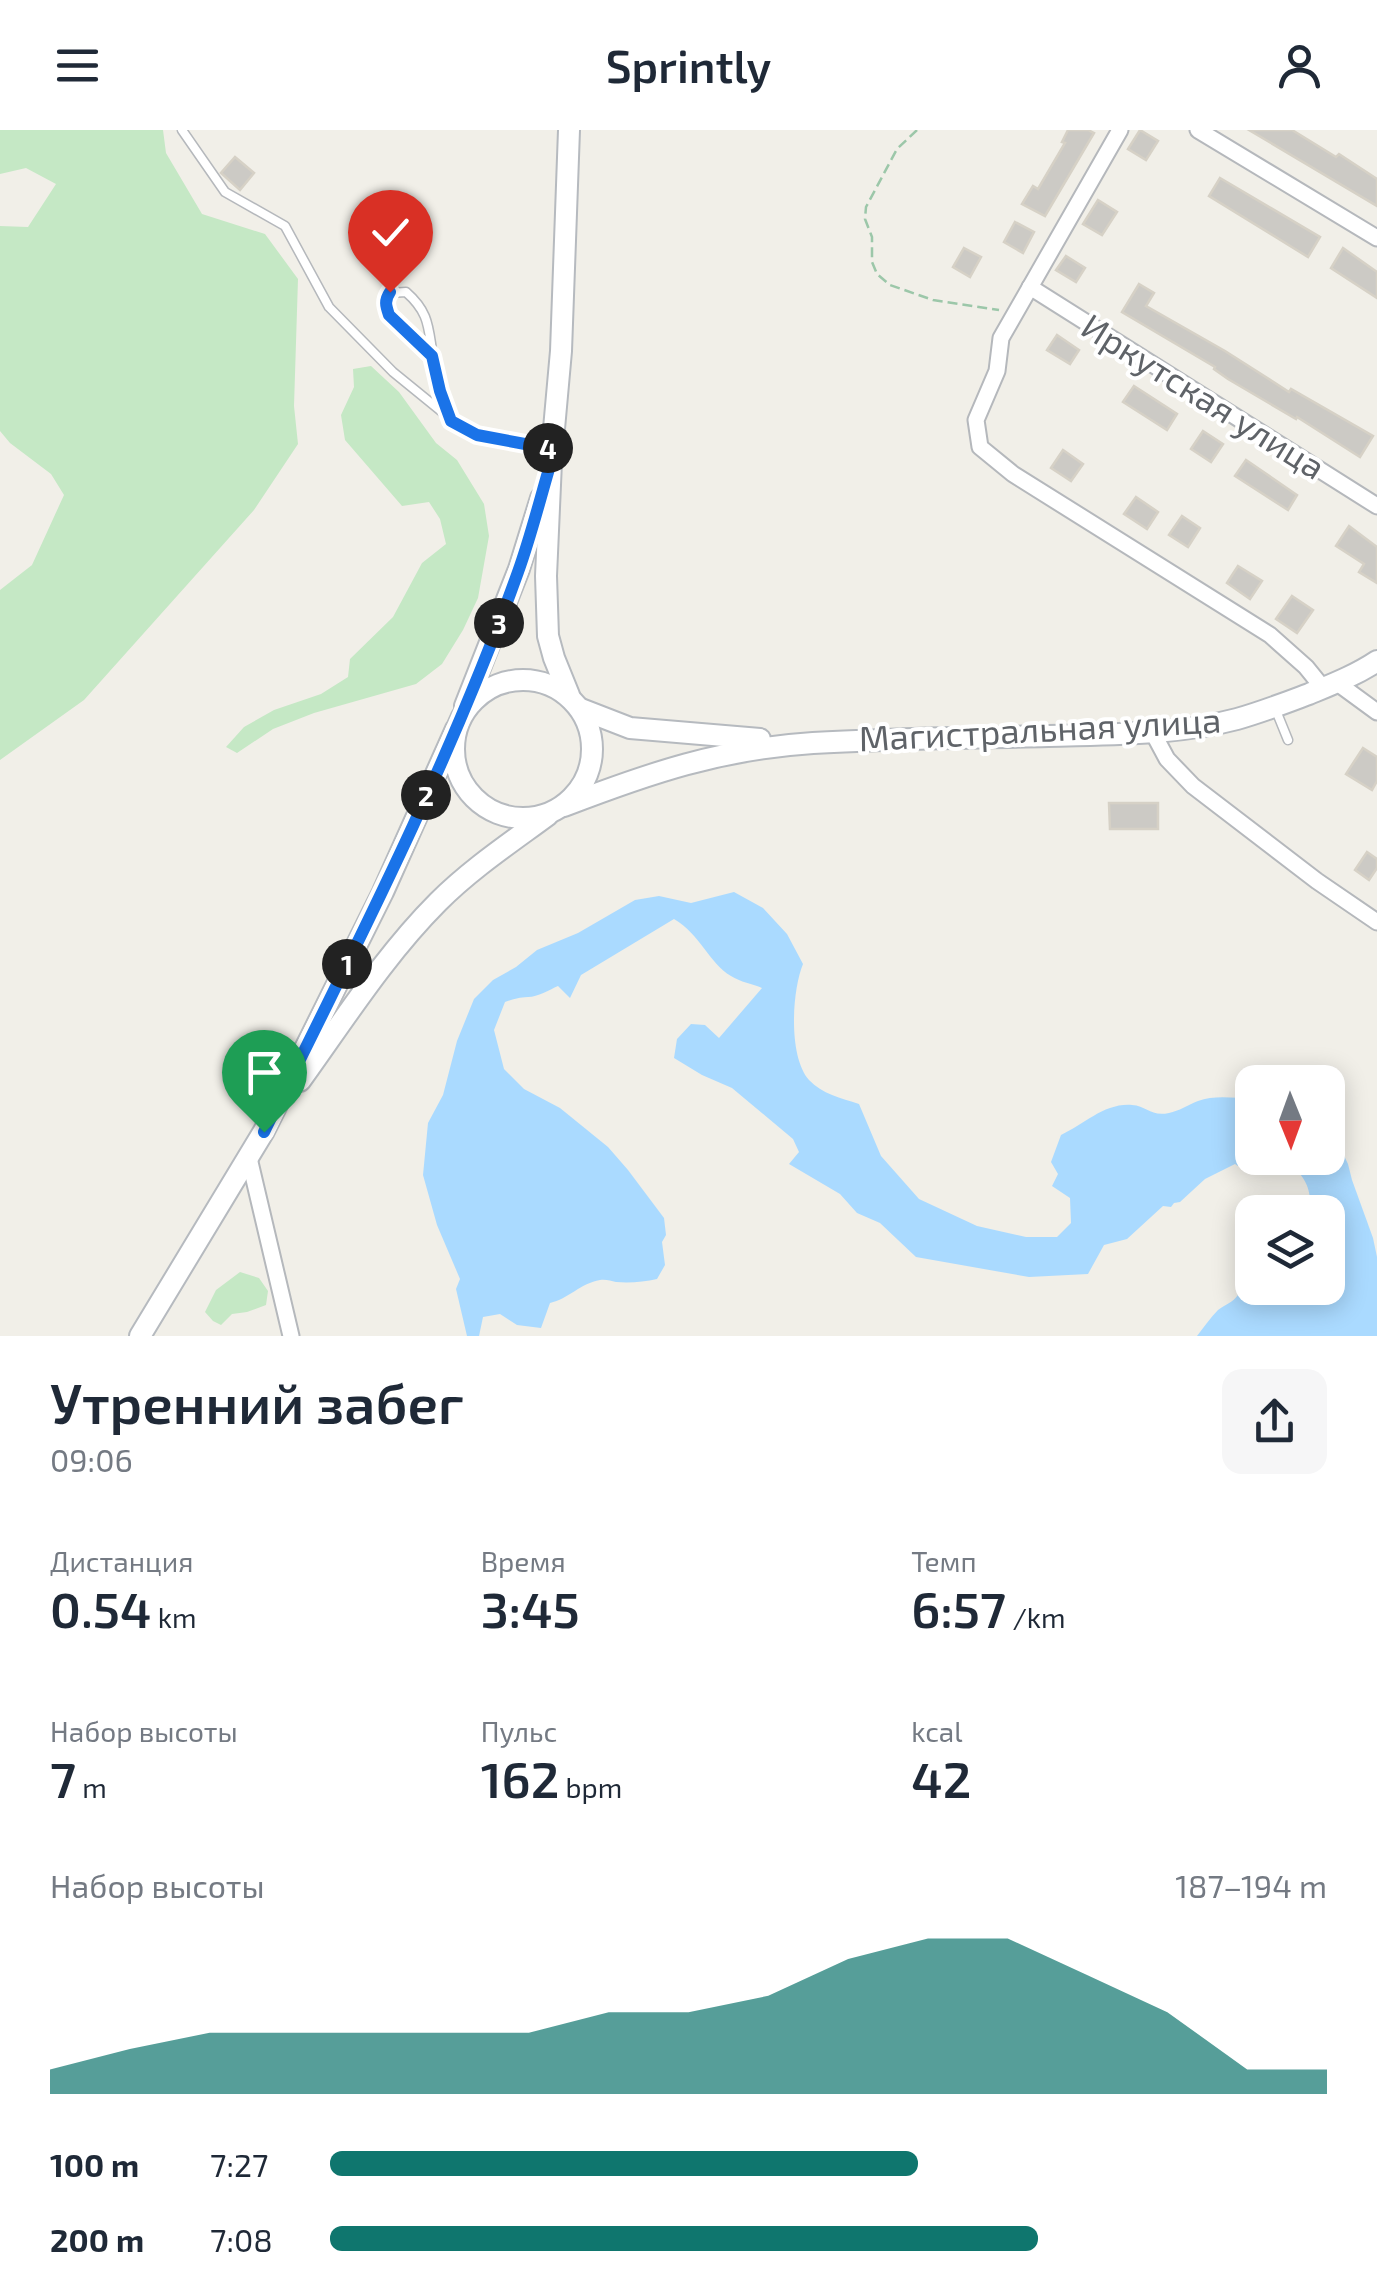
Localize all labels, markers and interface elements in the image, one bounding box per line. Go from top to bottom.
icon: menu [50,38,105,93]
text: Sprintly [606,38,771,92]
icon: person [1272,38,1327,93]
pin [348,190,433,293]
icon: check [363,205,418,260]
street label: Иркутская улица [1074,304,1333,488]
pin: 4 [523,423,573,473]
text: 4 [539,431,557,465]
pin: 3 [474,598,524,648]
text: 3 [491,606,507,640]
street label: Магистральная улица [858,698,1222,759]
pin: 2 [401,770,451,820]
text: 2 [418,778,434,812]
pin: 1 [322,939,372,989]
text: 1 [341,947,353,981]
pin [222,1030,307,1133]
icon: arrive [237,1045,292,1100]
north arrow [1235,1065,1345,1175]
map controls [1235,1065,1345,1305]
button: layers [1235,1195,1345,1305]
text: Утренний забег [50,1369,464,1435]
button: share [1222,1369,1327,1474]
text: 09:06 [50,1440,133,1478]
text: Дистанция [50,1544,193,1578]
text: Время [481,1544,566,1578]
text: Темп [911,1544,977,1578]
text: 0.54 [50,1578,152,1638]
text: 3:45 [481,1578,580,1638]
text: 6:57 [911,1578,1006,1638]
text: km [152,1600,197,1634]
text: /km [1006,1600,1066,1634]
text: Набор высоты [50,1714,238,1748]
text: Пульс [481,1714,557,1748]
text: kcal [911,1714,963,1748]
text: 7 [50,1748,76,1808]
text: 162 [481,1748,559,1808]
text: 42 [911,1748,971,1808]
text: m [76,1770,107,1804]
text: bpm [559,1770,622,1804]
text: Набор высоты [50,1866,265,1904]
text: 187–194 m [1175,1866,1327,1904]
text: 100 m [50,2145,139,2183]
text: 7:27 [210,2145,268,2183]
text: 200 m [50,2220,144,2258]
text: 7:08 [210,2220,273,2258]

